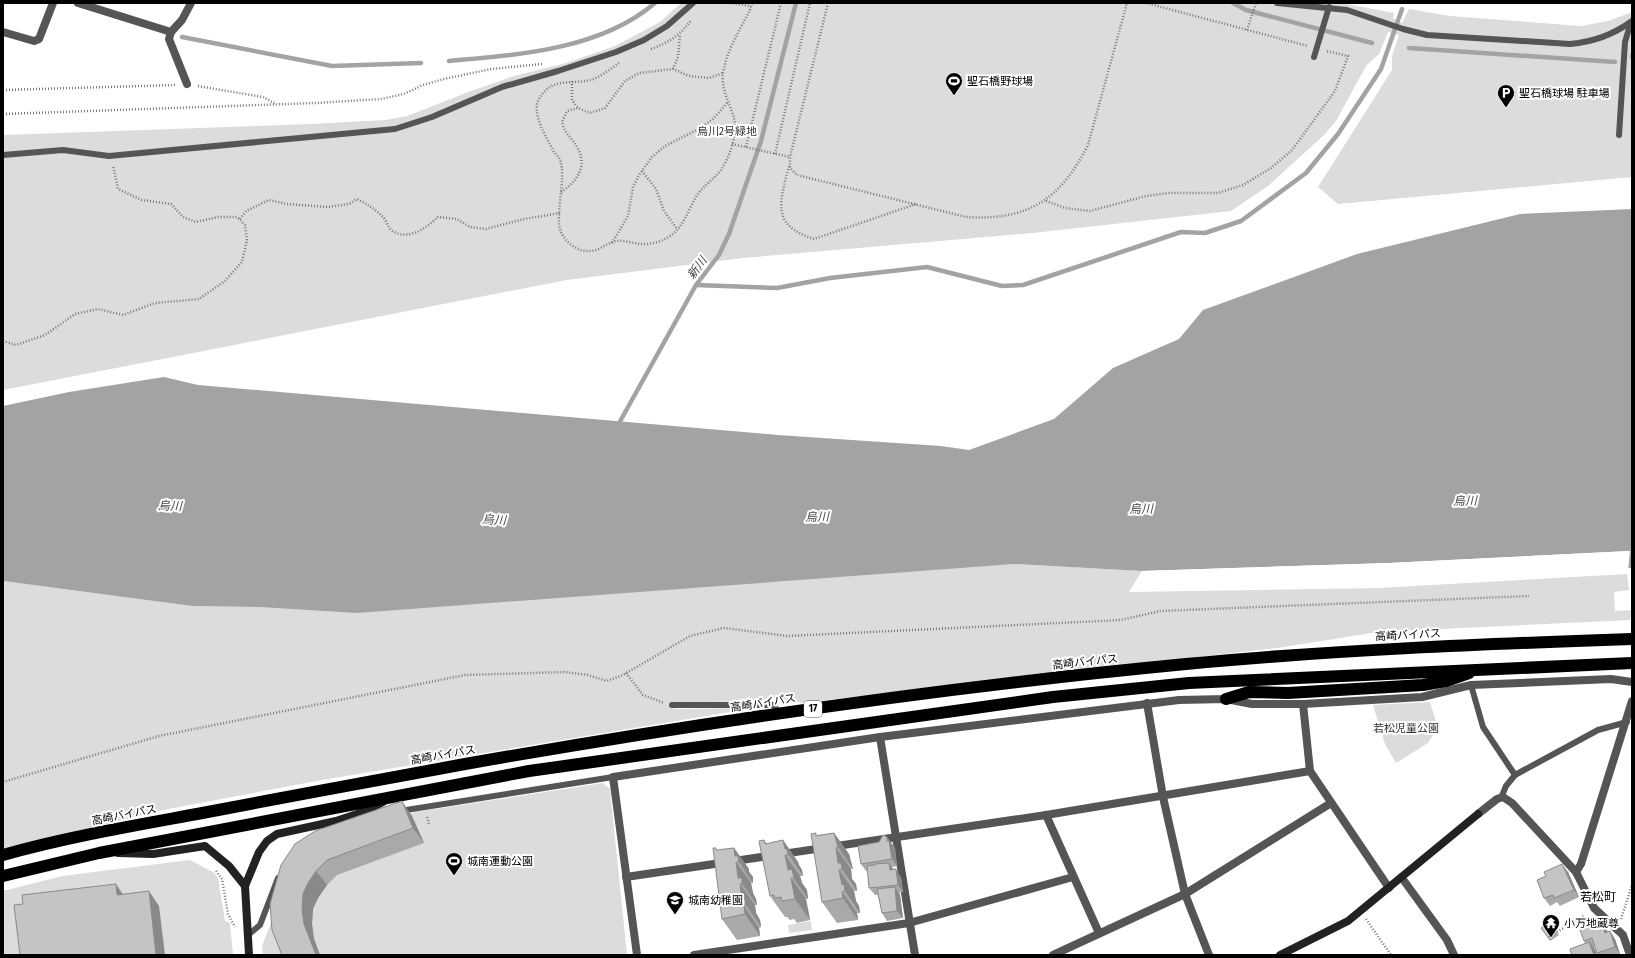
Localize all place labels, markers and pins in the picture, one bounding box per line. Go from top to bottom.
sports icon: 聖石橋野球場 [944,71,964,96]
place label: 聖石橋野球場 [967,75,1033,88]
parking icon: 聖石橋球場 駐車場 [1496,83,1516,108]
place label: 聖石橋球場 駐車場 [1519,87,1610,100]
sports icon: 城南運動公園 [444,851,464,876]
place label: 城南運動公園 [467,855,533,868]
school or university icon: 城南幼稚園 [665,890,685,915]
place label: 城南幼稚園 [688,894,743,907]
temple icon: 小万地蔵尊 [1541,913,1561,938]
place label: 小万地蔵尊 [1564,917,1619,930]

